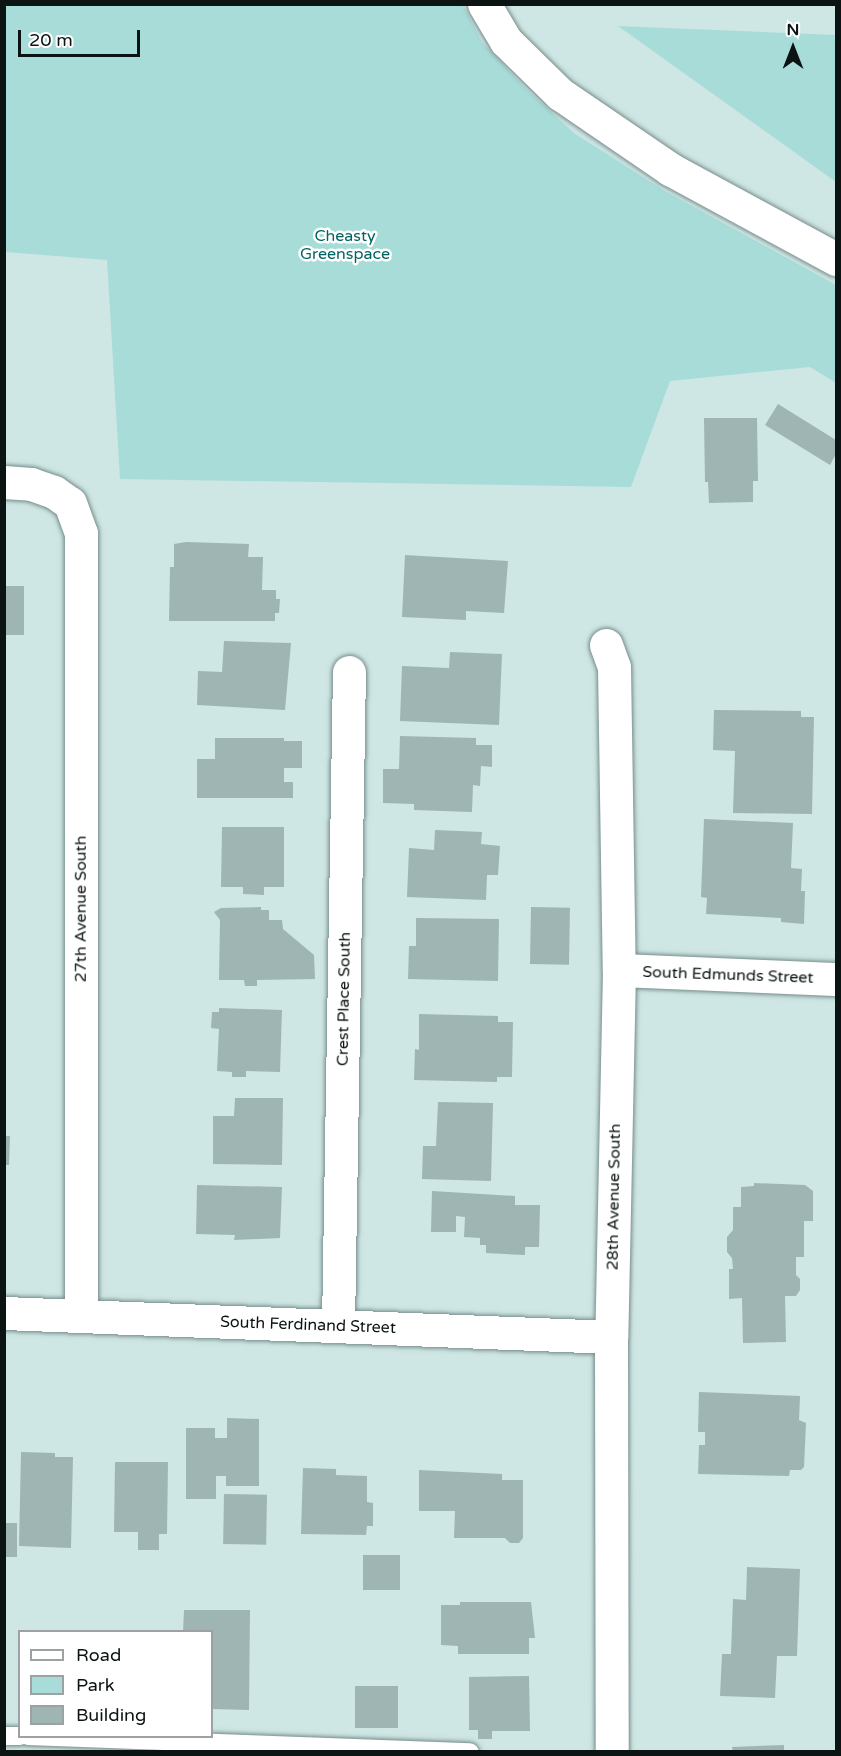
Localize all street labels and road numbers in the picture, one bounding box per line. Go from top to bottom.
street label: 27th Avenue South [71,836,91,982]
street label: Crest Place South [333,932,355,1066]
street label: South Edmunds Street [642,962,814,988]
street label: 28th Avenue South [603,1123,625,1271]
street label: South Ferdinand Street [220,1312,396,1338]

